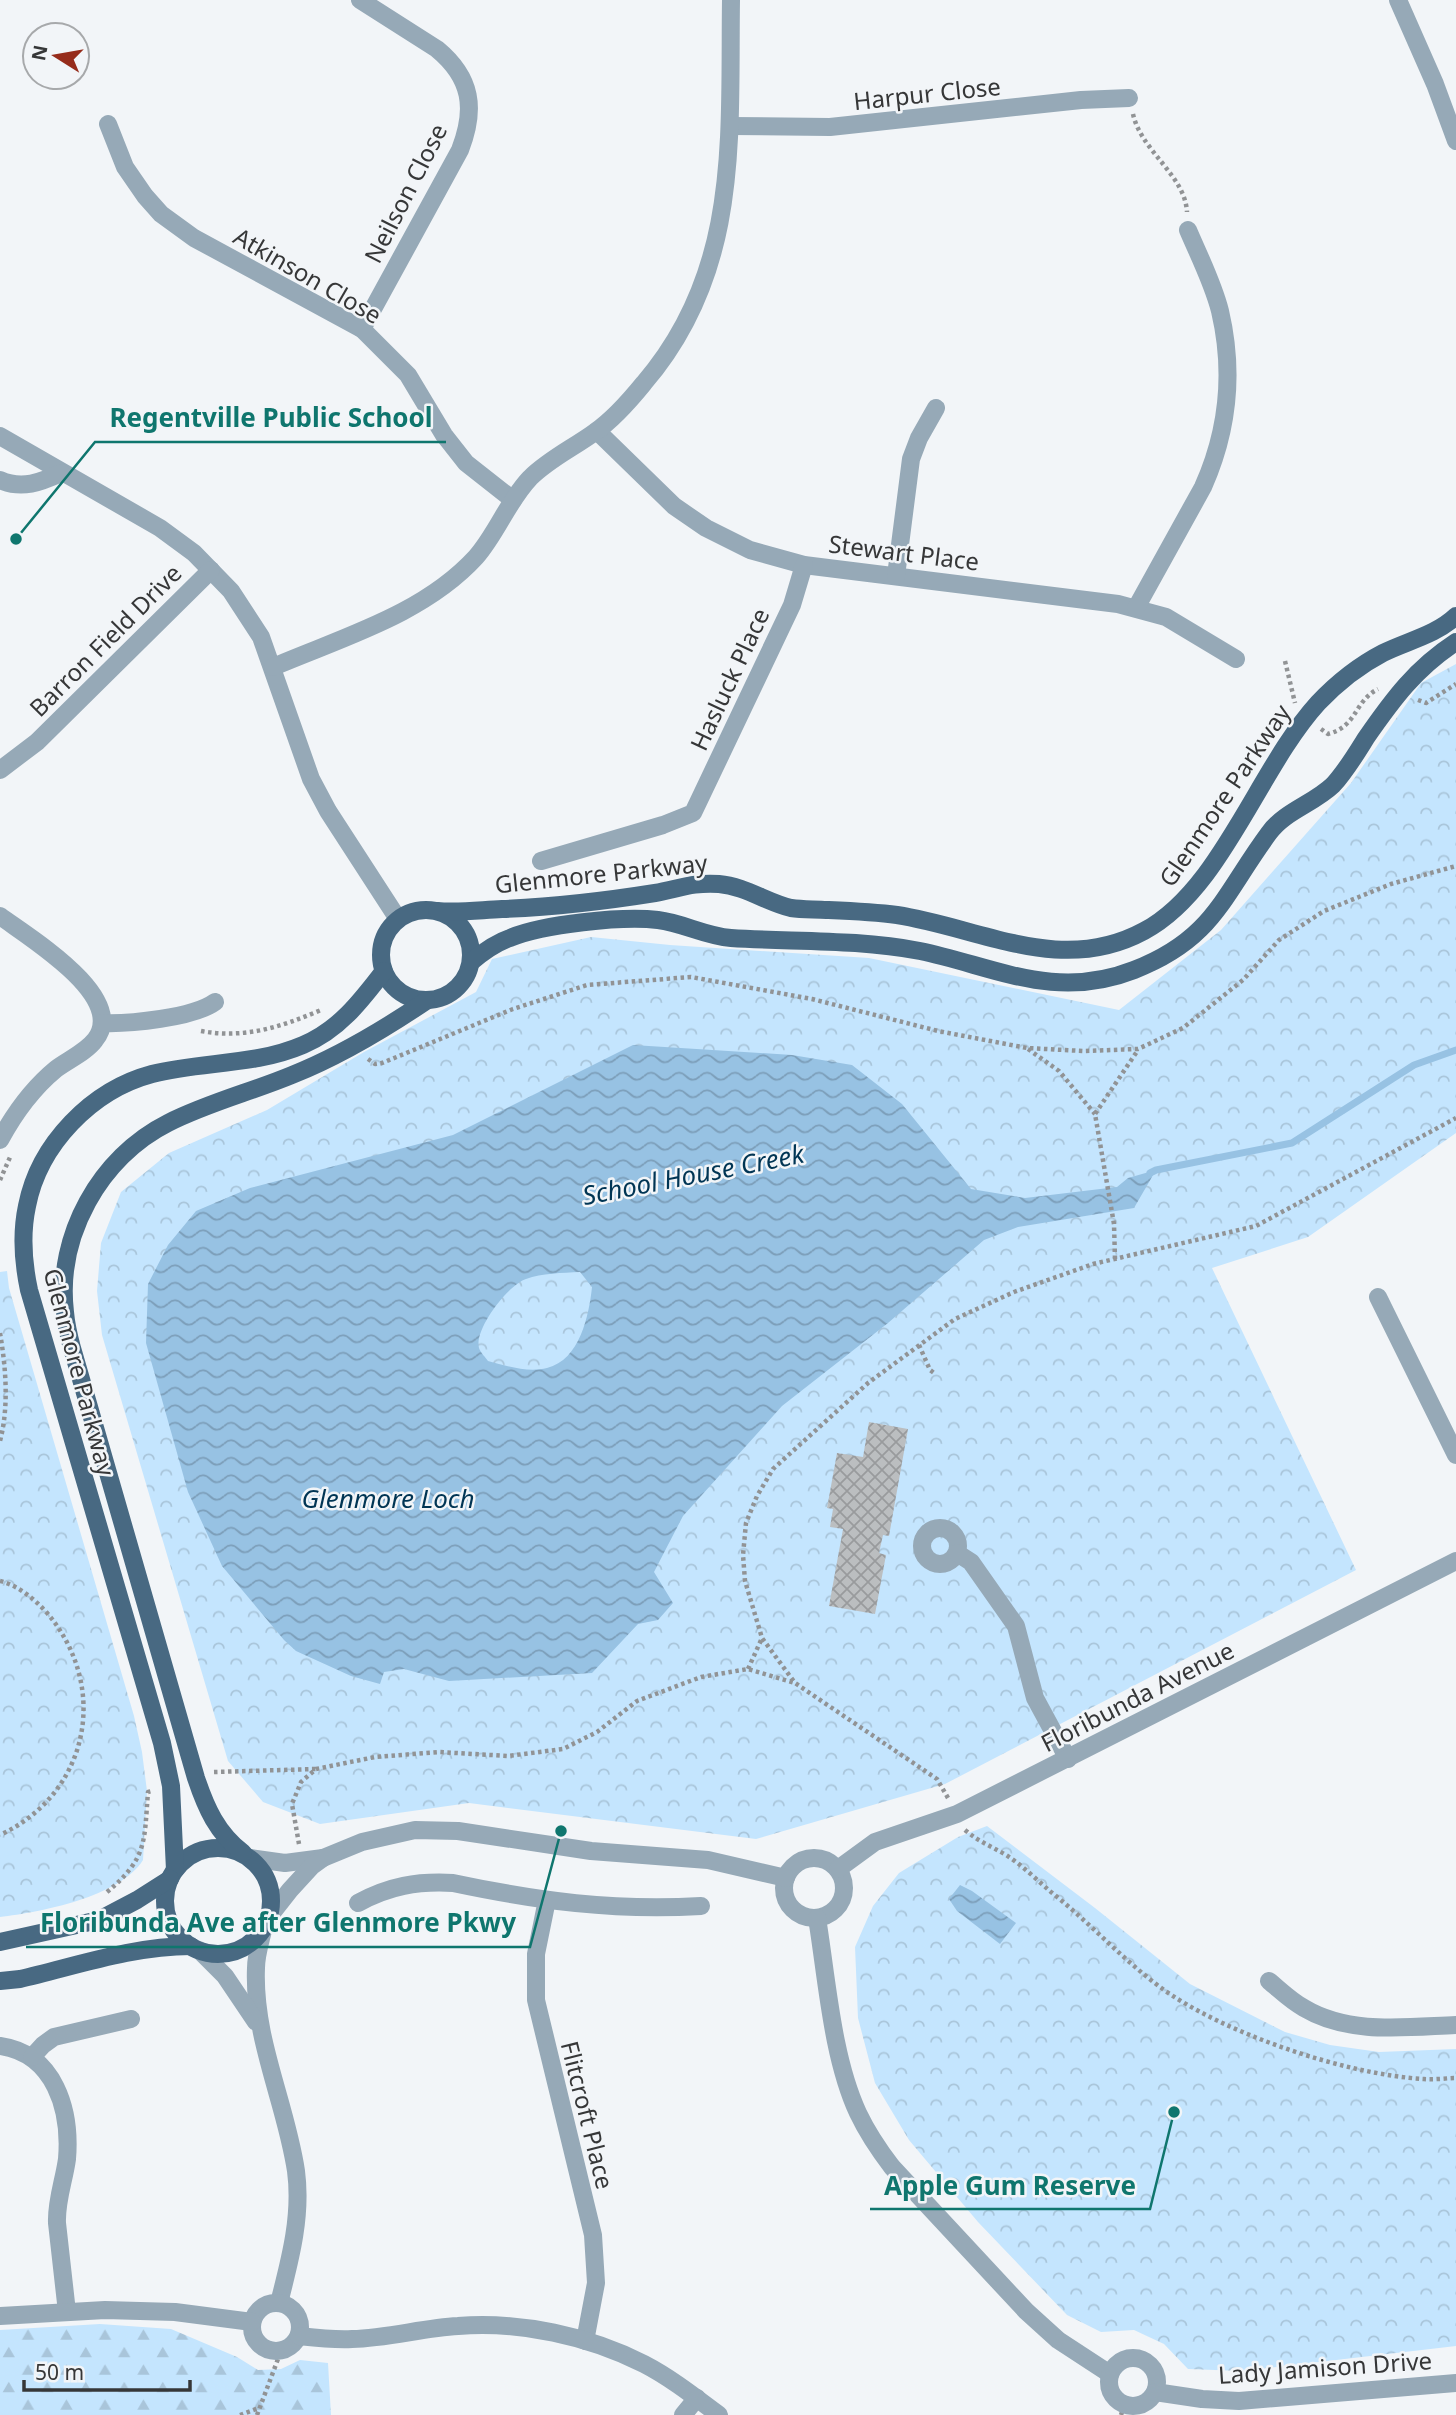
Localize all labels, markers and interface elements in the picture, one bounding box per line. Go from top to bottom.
north arrow [21,21,91,91]
text: N [25,43,54,63]
street label: Harpur Close [852,69,1002,117]
street label: Neilson Close [356,118,454,268]
street label: Atkinson Close [228,219,388,331]
callout: Regentville Public School [95,395,446,442]
text: Regentville Public School [109,399,433,435]
street label: Stewart Place [827,526,981,578]
street label: Barron Field Drive [22,557,188,723]
street label: Hasluck Place [682,602,776,756]
street label: Glenmore Parkway [1151,697,1298,893]
street label: Glenmore Parkway [493,845,710,901]
water label: School House Creek [579,1135,808,1213]
street label: Glenmore Parkway [36,1265,124,1480]
water label: Glenmore Loch [301,1480,475,1516]
street label: Floribunda Avenue [1035,1633,1239,1759]
callout: Floribunda Ave after Glenmore Pkwy [26,1900,530,1947]
text: Floribunda Ave after Glenmore Pkwy [40,1904,516,1940]
street label: Flitcroft Place [554,2038,622,2192]
callout: Apple Gum Reserve [870,2162,1150,2209]
text: Apple Gum Reserve [884,2167,1136,2203]
street label: Lady Jamison Drive [1217,2343,1433,2391]
scale bar [24,2348,191,2392]
text: 50 m [35,2358,84,2386]

